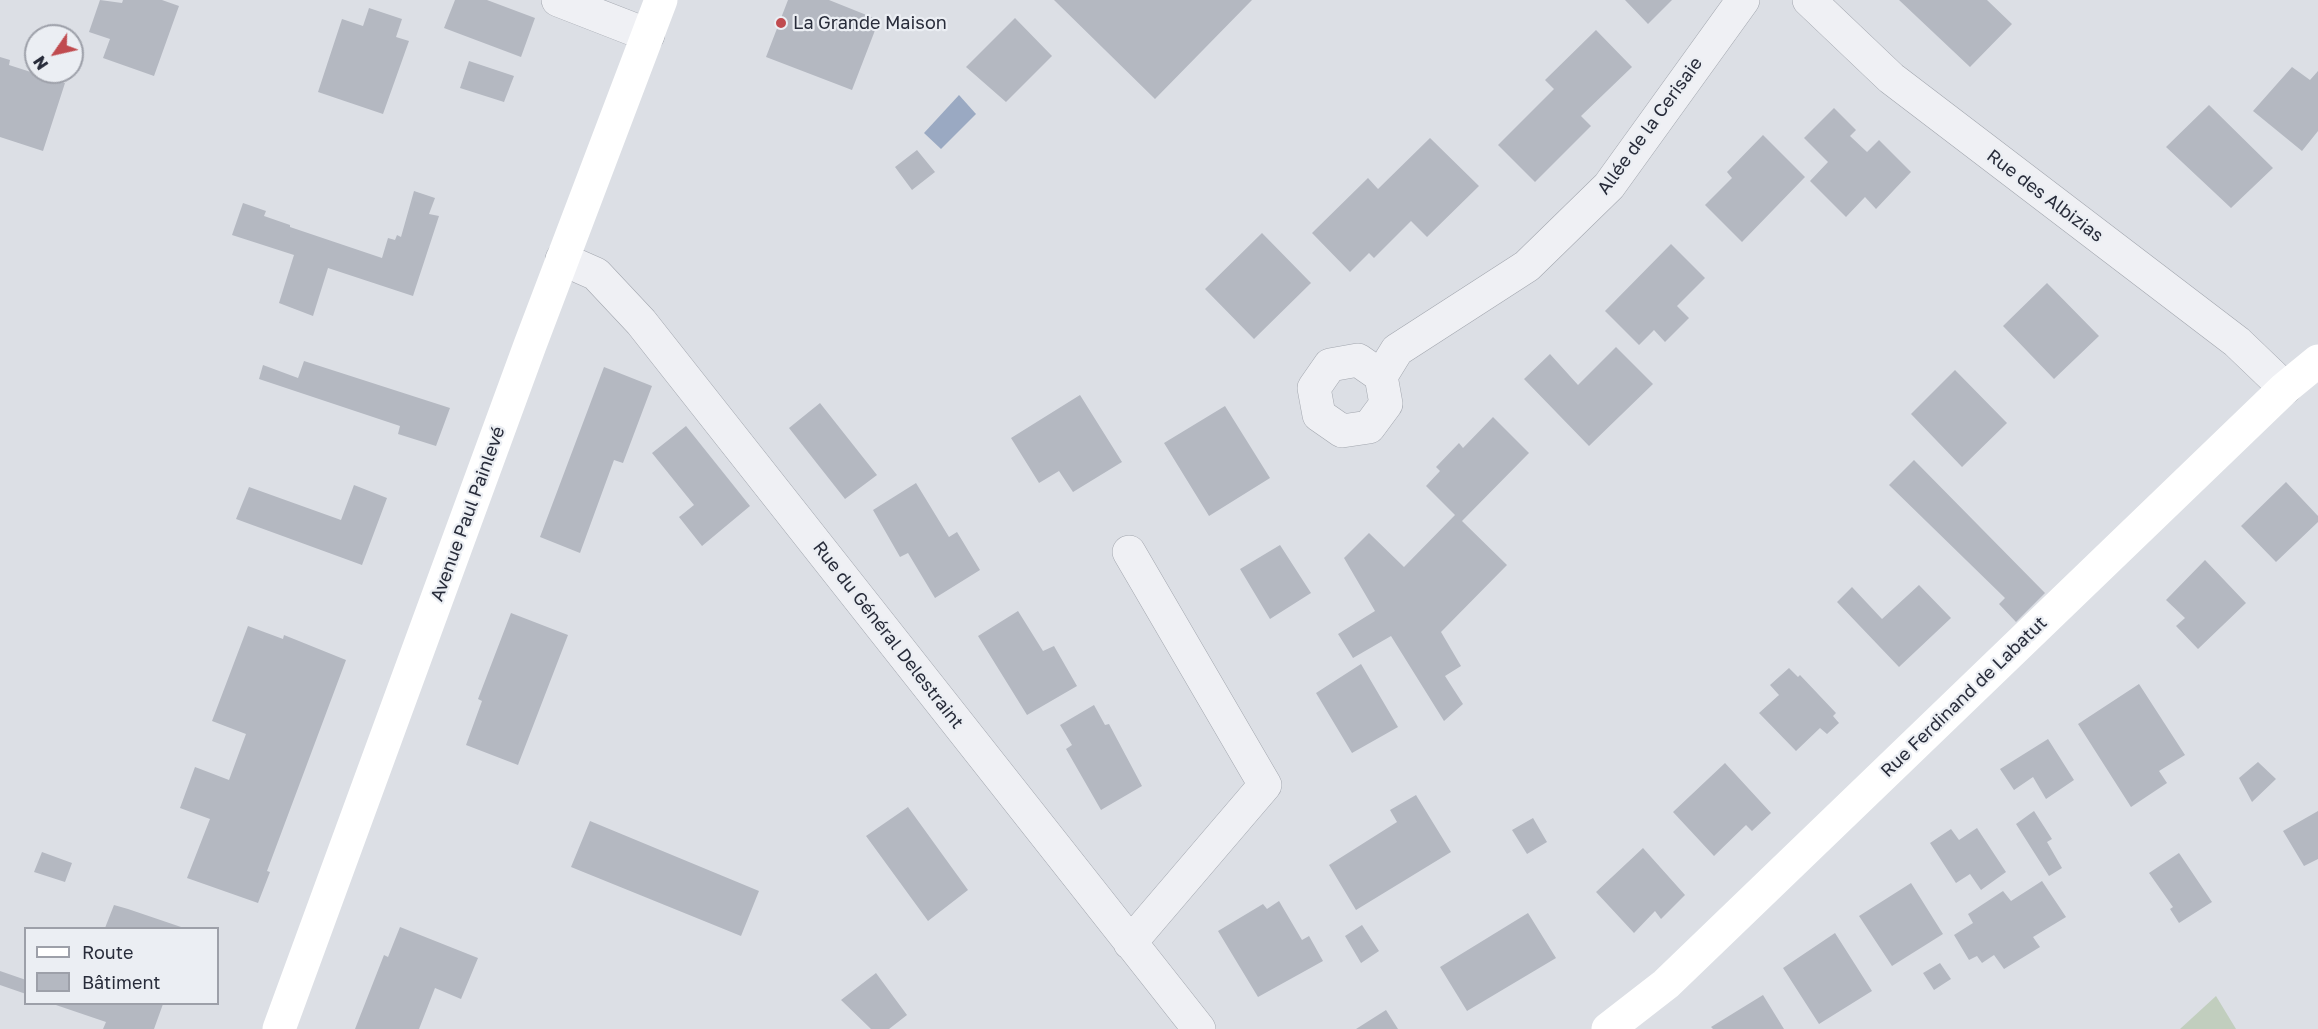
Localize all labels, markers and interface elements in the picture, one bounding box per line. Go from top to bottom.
place label: La Grande Maison [793,12,947,34]
marker: La Grande Maison [774,16,788,30]
north arrow [24,24,84,84]
text: N [29,52,52,74]
street label: Allée de la Cerisaie [1593,53,1707,199]
street label: Rue des Albizias [1982,145,2108,247]
street label: Avenue Paul Painlevé [426,424,510,604]
street label: Rue du Général Delestraint [808,537,968,733]
street label: Rue Ferdinand de Labatut [1877,612,2051,782]
legend [24,927,219,1005]
text: Route [82,941,133,963]
text: Bâtiment [82,971,161,993]

